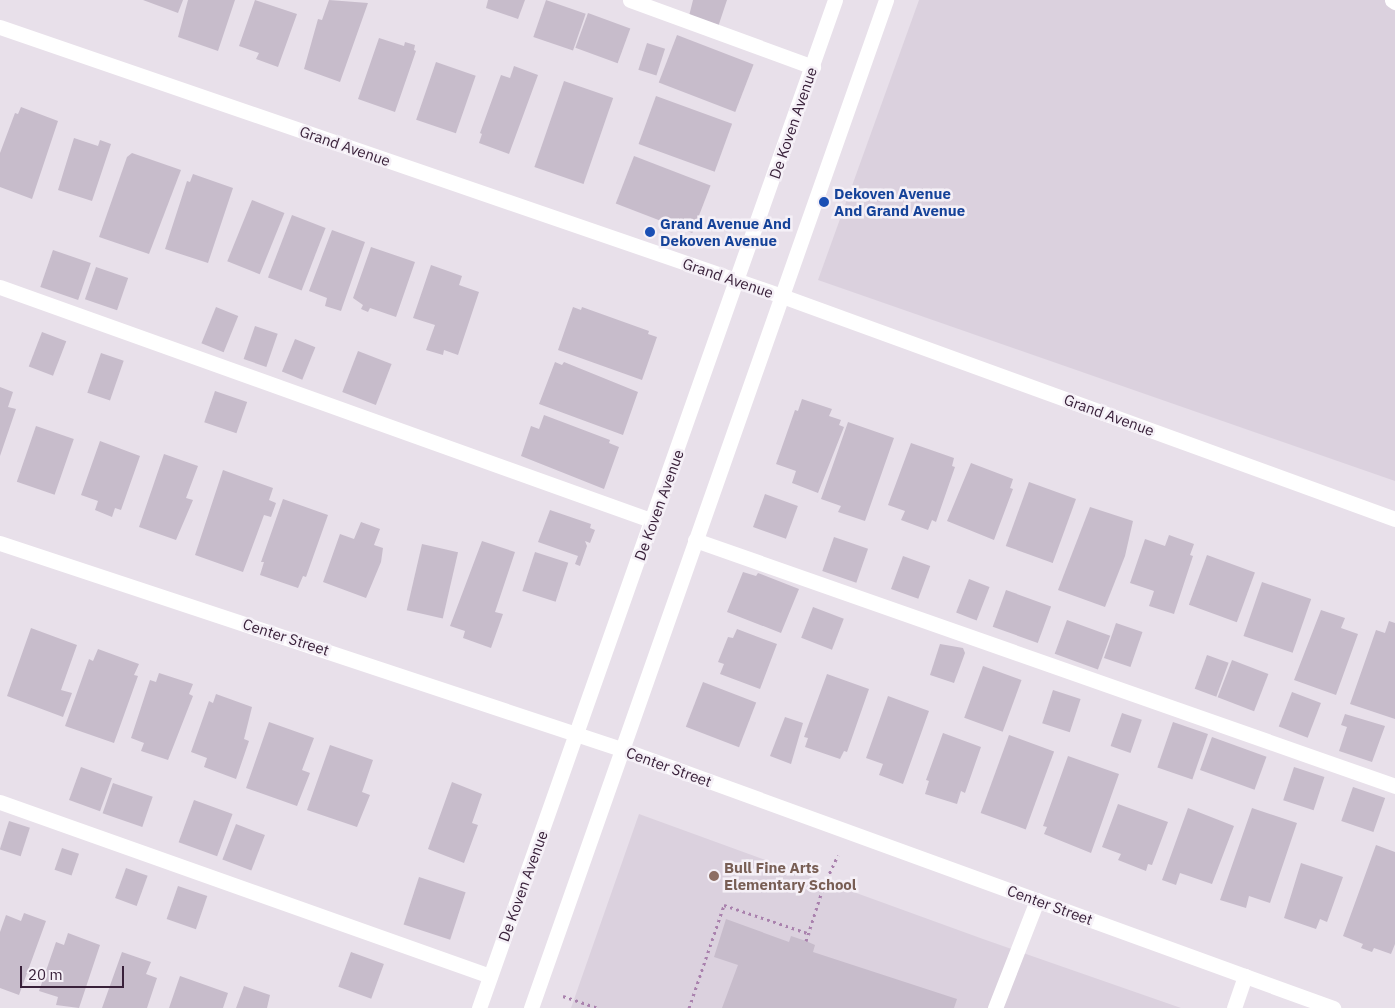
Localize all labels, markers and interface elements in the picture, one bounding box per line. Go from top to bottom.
street label: De Koven Avenue [765,65,821,181]
street label: Grand Avenue [297,122,393,170]
place label: Dekoven Avenue And Grand Avenue [834,184,965,219]
marker: Dekoven Avenue And Grand Avenue [818,196,830,208]
place label: Grand Avenue And Dekoven Avenue [660,214,791,249]
marker: Grand Avenue And Dekoven Avenue [644,226,656,238]
street label: Grand Avenue [680,254,776,302]
street label: Grand Avenue [1061,390,1157,440]
street label: De Koven Avenue [631,447,687,563]
street label: Center Street [241,615,331,659]
street label: Center Street [624,743,714,791]
street label: De Koven Avenue [495,828,551,944]
place label: Bull Fine Arts Elementary School [724,858,856,893]
marker: Bull Fine Arts Elementary School [708,870,720,882]
street label: Center Street [1005,881,1095,929]
scale bar [22,956,126,988]
text: 20 m [28,965,63,984]

